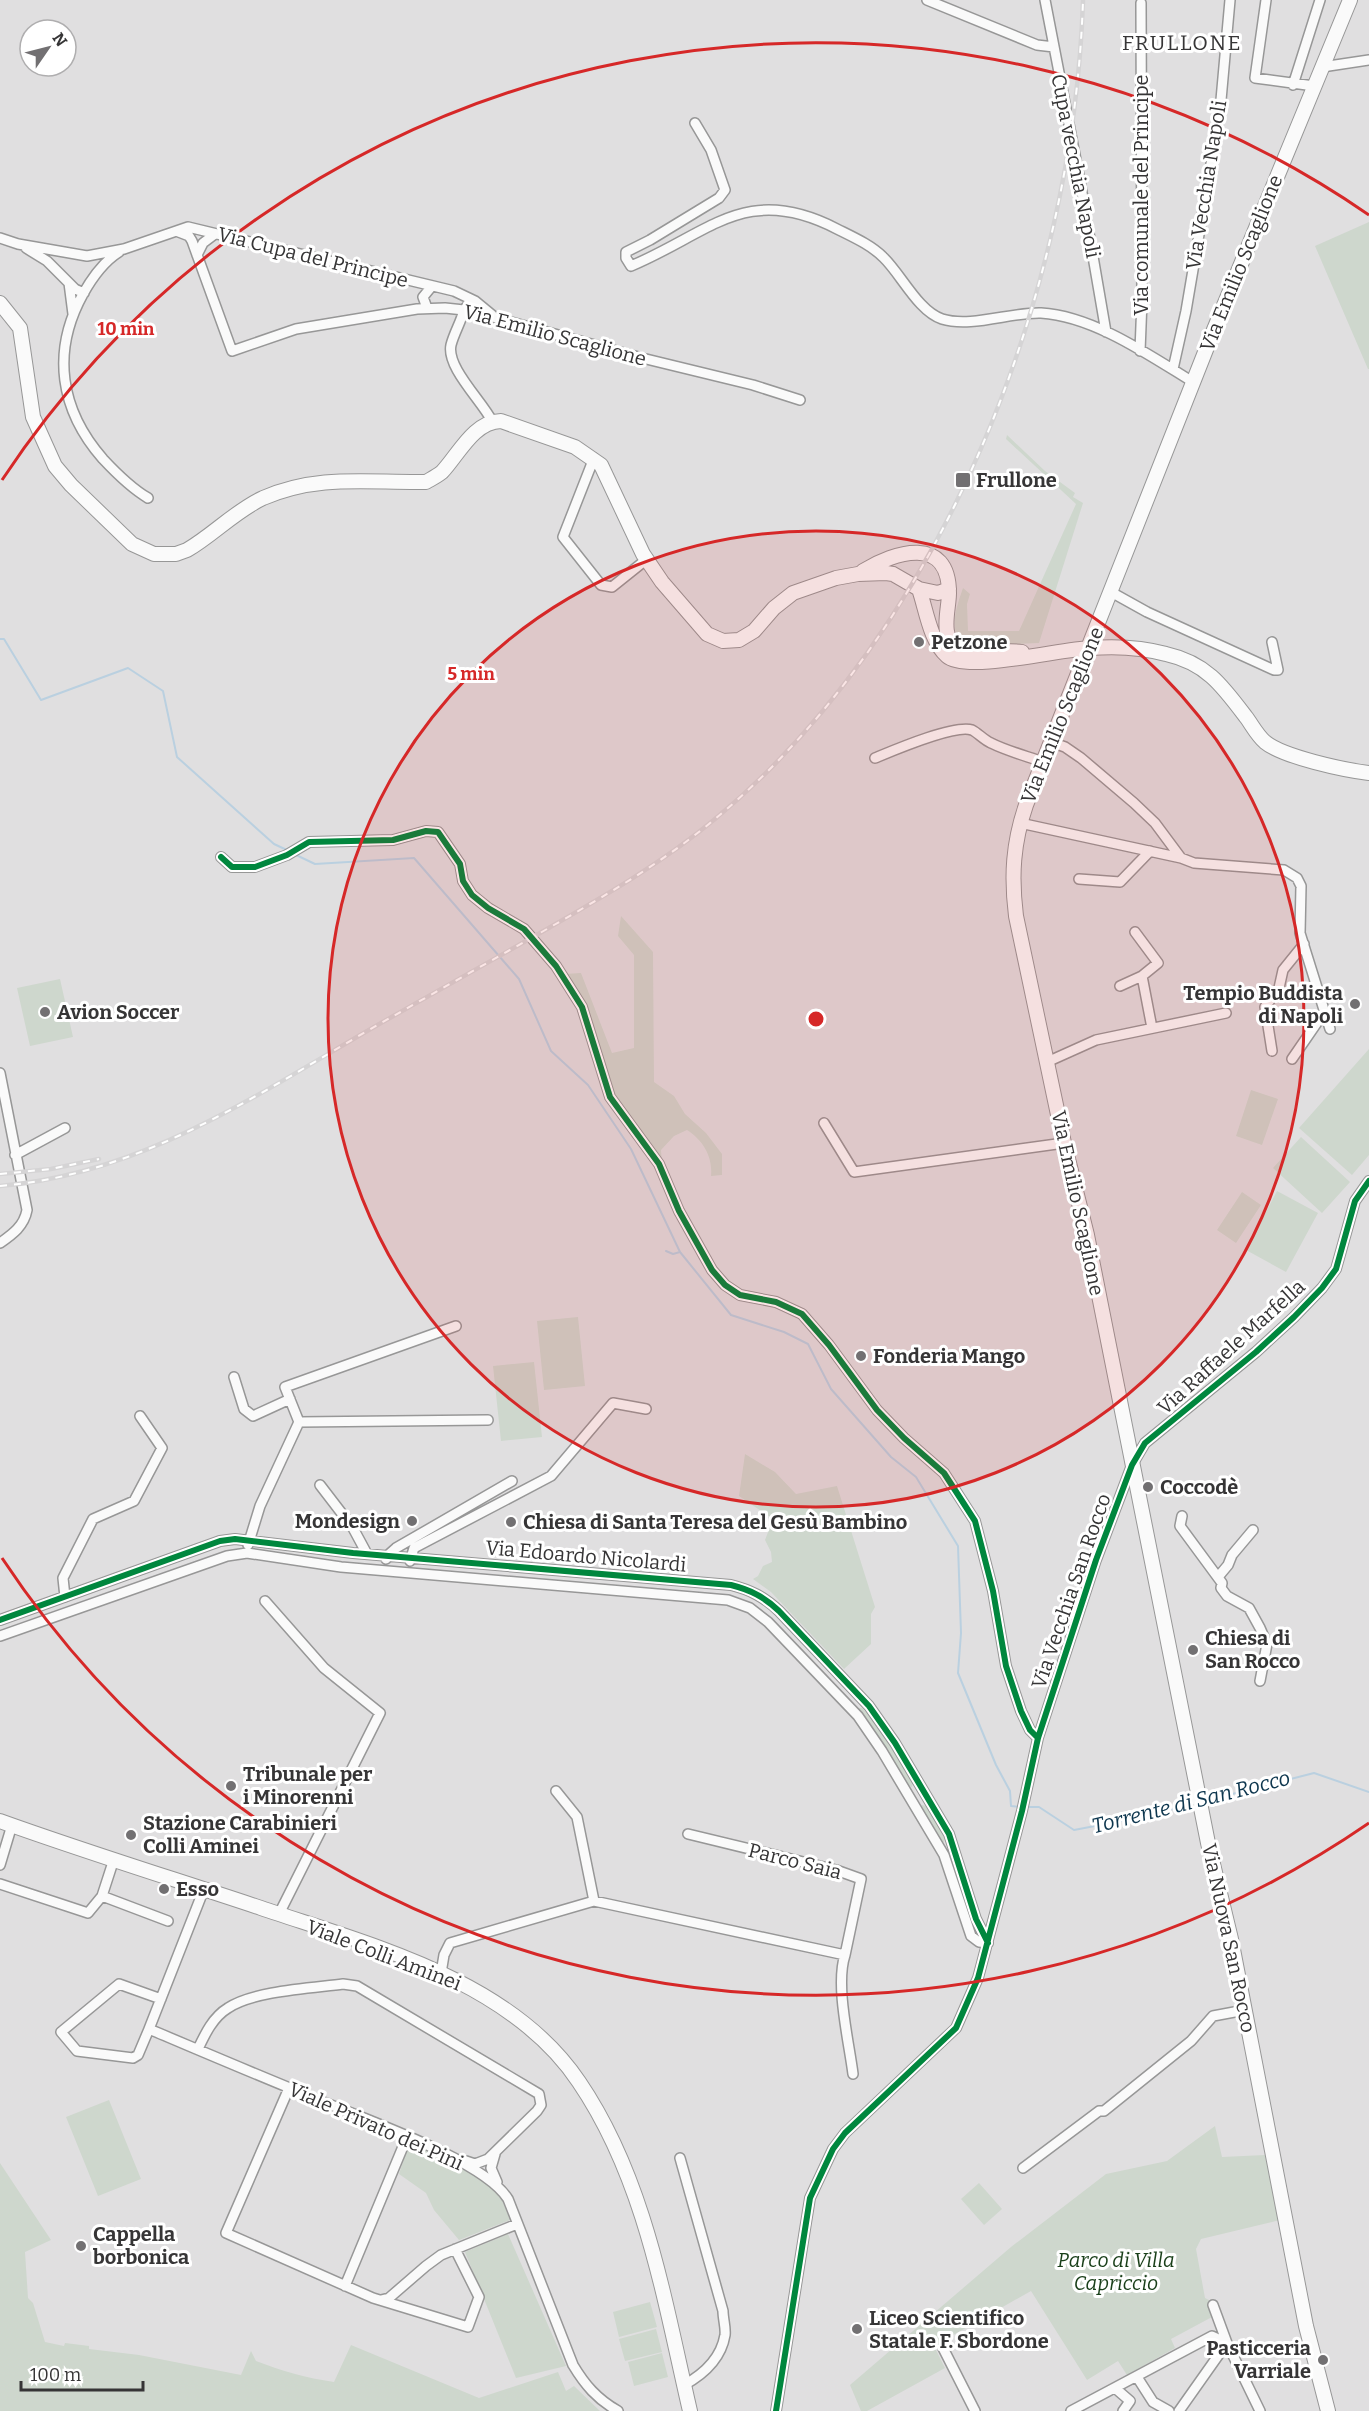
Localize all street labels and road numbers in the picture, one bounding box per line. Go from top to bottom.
street label: Cupa vecchia Napoli [1046,72,1106,260]
street label: Via comunale del Principe [1129,74,1153,316]
street label: Via Vecchia Napoli [1181,98,1231,272]
street label: Via Emilio Scaglione [1195,171,1287,355]
street label: Via Cupa del Principe [215,222,411,292]
street label: Via Emilio Scaglione [461,299,649,371]
street label: Via Emilio Scaglione [1016,623,1108,807]
street label: Via Emilio Scaglione [1047,1108,1109,1298]
street label: Via Raffaele Marfella [1152,1274,1310,1420]
street label: Via Vecchia San Rocco [1026,1490,1116,1692]
street label: Via Edoardo Nicolardi [485,1535,687,1577]
street label: Parco Saia [746,1838,844,1884]
street label: Via Nuova San Rocco [1197,1841,1261,2035]
street label: Viale Colli Aminei [303,1914,465,1996]
street label: Viale Privato dei Pini [285,2077,467,2175]

